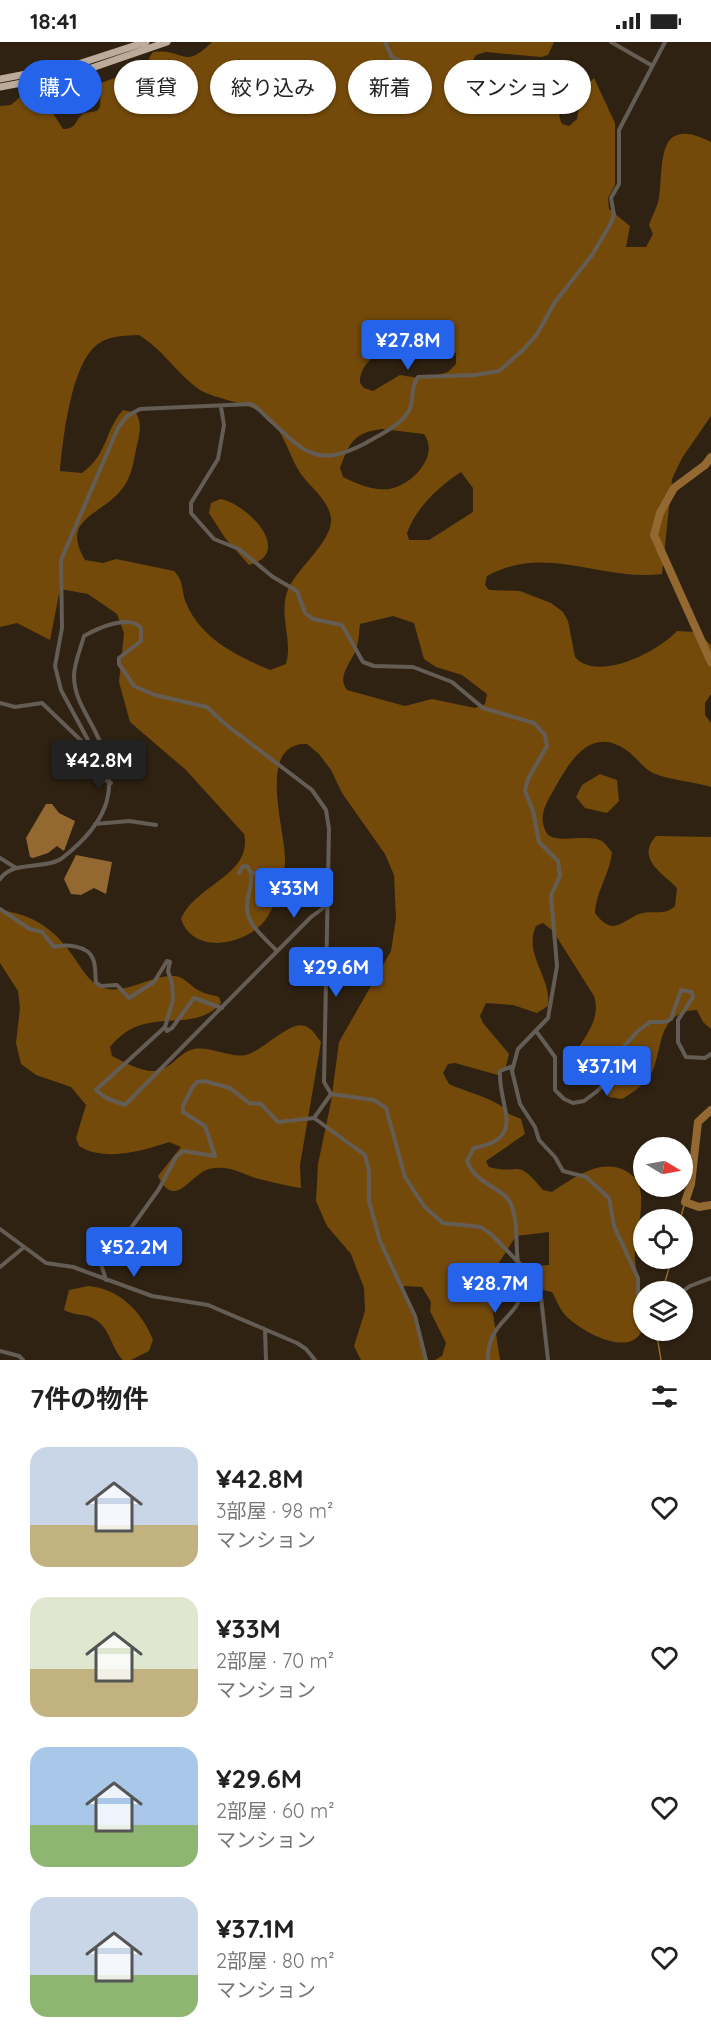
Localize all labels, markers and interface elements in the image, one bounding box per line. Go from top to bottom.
text: 18:41 [30,7,77,35]
chip: 購入 [18,60,102,114]
chip: 賃貸 [114,60,198,114]
chip: 絞り込み [210,60,336,114]
chip: 新着 [348,60,432,114]
chip: マンション [444,60,591,114]
pin: ¥27.8M [359,320,457,371]
text: ¥27.8M [375,327,441,352]
pin: ¥42.8M [50,740,148,791]
text: ¥42.8M [65,747,133,772]
pin: ¥33M [258,868,330,919]
text: ¥33M [269,875,319,900]
pin: ¥29.6M [287,947,385,998]
text: ¥29.6M [303,954,369,979]
pin: ¥37.1M [558,1046,656,1097]
text: ¥37.1M [577,1053,637,1078]
north arrow [633,1137,693,1197]
map controls [633,1137,693,1341]
button: locate [633,1209,693,1269]
pin: ¥52.2M [85,1227,183,1278]
text: ¥52.2M [100,1234,168,1259]
pin: ¥28.7M [446,1263,544,1314]
text: ¥28.7M [462,1270,528,1295]
button: layers [633,1281,693,1341]
icon: filters [648,1380,681,1413]
text: 7件の物件 [30,1382,148,1415]
text: ¥42.8M [216,1462,304,1495]
icon: home [78,1471,150,1543]
icon: heart [648,1491,681,1524]
text: 3部屋 · 98 m² [216,1498,333,1523]
text: マンション [216,1527,316,1552]
text: ¥33M [216,1612,281,1645]
icon: home [78,1621,150,1693]
icon: heart [648,1641,681,1674]
text: 2部屋 · 70 m² [216,1648,334,1673]
text: マンション [216,1677,316,1702]
text: ¥29.6M [216,1762,302,1795]
icon: home [78,1771,150,1843]
icon: heart [648,1791,681,1824]
text: 2部屋 · 60 m² [216,1798,335,1823]
text: マンション [216,1827,316,1852]
text: ¥37.1M [216,1912,295,1945]
icon: home [78,1921,150,1993]
icon: heart [648,1941,681,1974]
text: 2部屋 · 80 m² [216,1948,335,1973]
text: マンション [216,1977,316,2002]

